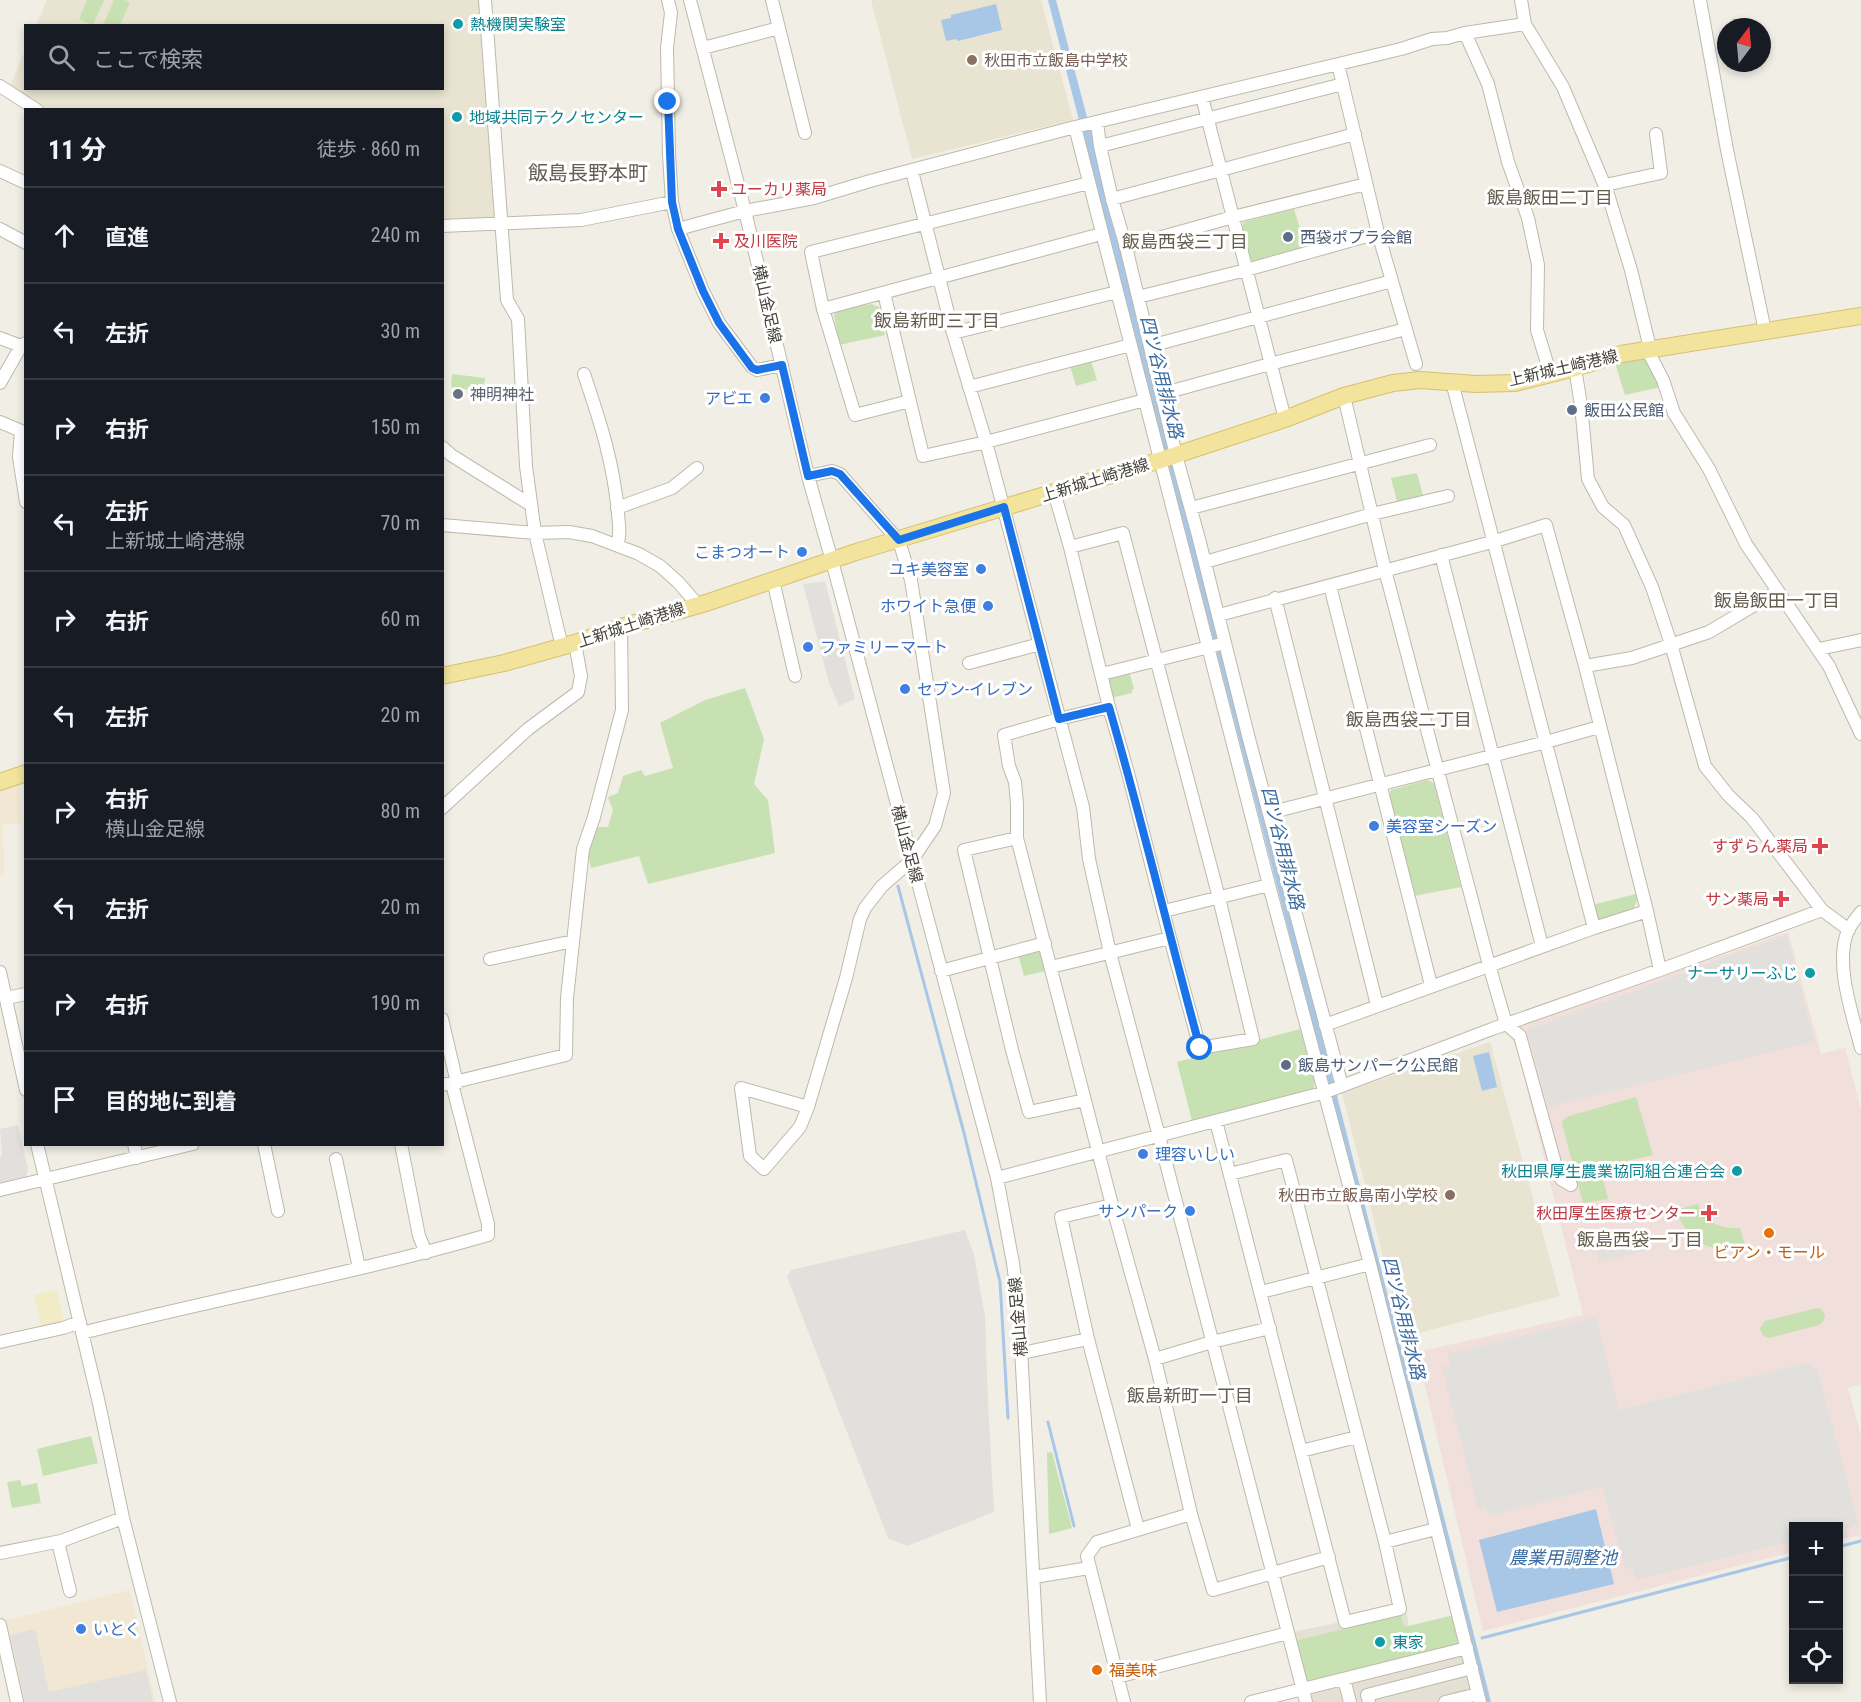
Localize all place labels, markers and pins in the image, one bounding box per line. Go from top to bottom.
place label: 熱機関実験室 [470,15,566,34]
marker: 熱機関実験室 [451,17,465,31]
place label: 秋田市立飯島中学校 [984,51,1128,70]
marker: 秋田市立飯島中学校 [965,53,979,67]
place label: 地域共同テクノセンター [469,108,644,127]
marker: 地域共同テクノセンター [450,110,464,124]
place label: ユーカリ薬局 [731,180,827,199]
marker: ユーカリ薬局 [712,182,726,196]
place label: 西袋ポプラ会館 [1300,228,1412,247]
marker: 西袋ポプラ会館 [1281,230,1295,244]
marker: 及川医院 [712,232,730,250]
place label: 及川医院 [734,232,798,251]
place label: 神明神社 [470,385,534,404]
marker: 神明神社 [451,387,465,401]
place label: アビエ [705,389,753,408]
marker: アビエ [758,391,772,405]
place label: 飯田公民館 [1584,401,1664,420]
marker: 飯田公民館 [1565,403,1579,417]
place label: こまつオート [694,543,790,562]
marker: こまつオート [795,545,809,559]
place label: ユキ美容室 [889,560,969,579]
marker: ユキ美容室 [974,562,988,576]
place label: ホワイト急便 [880,597,976,616]
marker: ホワイト急便 [981,599,995,613]
place label: ファミリーマート [820,638,948,657]
marker: ファミリーマート [801,640,815,654]
place label: セブン-イレブン [917,680,1033,699]
marker: セブン-イレブン [898,682,912,696]
place label: 美容室シーズン [1386,817,1497,836]
marker: 美容室シーズン [1367,819,1381,833]
place label: すずらん薬局 [1712,837,1808,856]
marker: すずらん薬局 [1813,839,1827,853]
place label: サン薬局 [1705,890,1769,909]
marker: サン薬局 [1774,892,1788,906]
place label: ナーサリーふじ [1687,964,1798,983]
marker: ナーサリーふじ [1803,966,1817,980]
place label: 飯島サンパーク公民館 [1298,1056,1458,1075]
marker: 飯島サンパーク公民館 [1279,1058,1293,1072]
place label: 理容いしい [1155,1145,1235,1164]
marker: 理容いしい [1136,1147,1150,1161]
place label: 秋田県厚生農業協同組合連合会 [1501,1162,1725,1181]
marker: 秋田県厚生農業協同組合連合会 [1730,1164,1744,1178]
place label: 秋田市立飯島南小学校 [1278,1186,1438,1205]
marker: 秋田市立飯島南小学校 [1443,1188,1457,1202]
place label: サンパーク [1098,1202,1178,1221]
marker: サンパーク [1183,1204,1197,1218]
place label: 秋田厚生医療センター [1536,1204,1696,1223]
marker: 秋田厚生医療センター [1700,1204,1718,1222]
marker: ビアン・モール [1762,1226,1776,1240]
place label: ビアン・モール [1713,1243,1825,1262]
place label: いとく [93,1620,141,1639]
marker: いとく [74,1622,88,1636]
place label: 東家 [1392,1633,1424,1652]
marker: 東家 [1373,1635,1387,1649]
place label: 福美味 [1109,1661,1157,1680]
marker: 福美味 [1090,1663,1104,1677]

